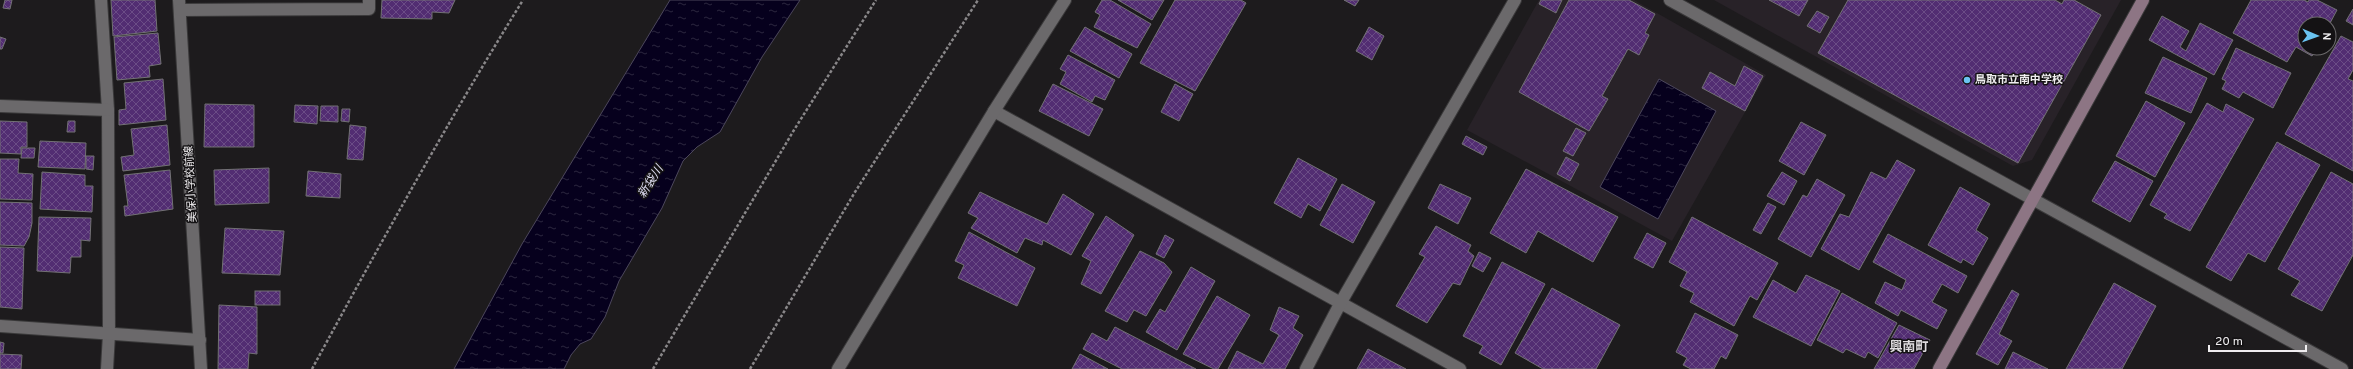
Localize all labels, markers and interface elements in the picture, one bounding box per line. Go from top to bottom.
north arrow [2297,16,2337,56]
text: N [2319,32,2333,41]
place label: 鳥取市立南中学校 [1975,73,2063,87]
marker: 鳥取市立南中学校 [1962,75,1972,85]
street label: 美保小学校前線 [182,145,200,223]
water label: 新袋川 [634,161,669,201]
scale bar [2209,327,2306,353]
text: 20 m [2215,334,2243,350]
district label: 興南町 [1889,339,1929,356]

